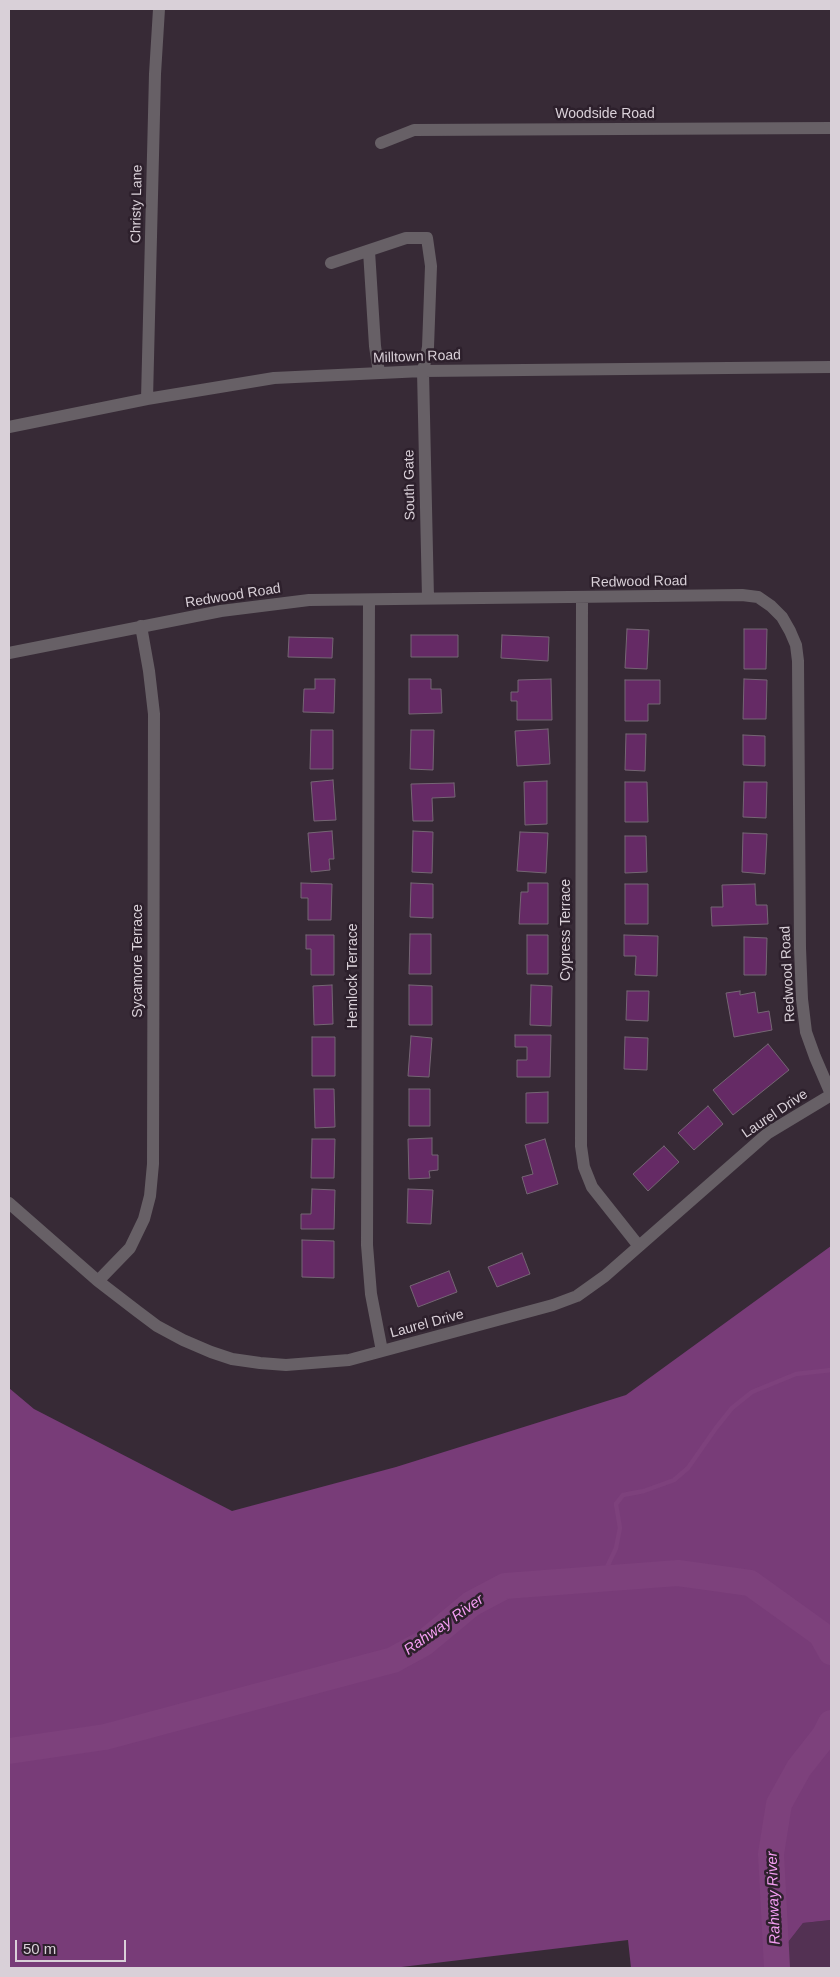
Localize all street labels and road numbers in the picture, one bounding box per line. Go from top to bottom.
street label: Woodside Road [555,106,655,122]
street label: Christy Lane [128,165,146,243]
street label: Milltown Road [373,347,461,367]
street label: South Gate [401,449,419,521]
street label: Redwood Road [591,573,687,591]
street label: Redwood Road [184,580,282,612]
street label: Cypress Terrace [558,879,574,981]
street label: Sycamore Terrace [130,904,146,1018]
street label: Hemlock Terrace [345,923,361,1029]
street label: Redwood Road [777,925,799,1023]
street label: Laurel Drive [739,1086,811,1142]
street label: Laurel Drive [388,1306,466,1342]

